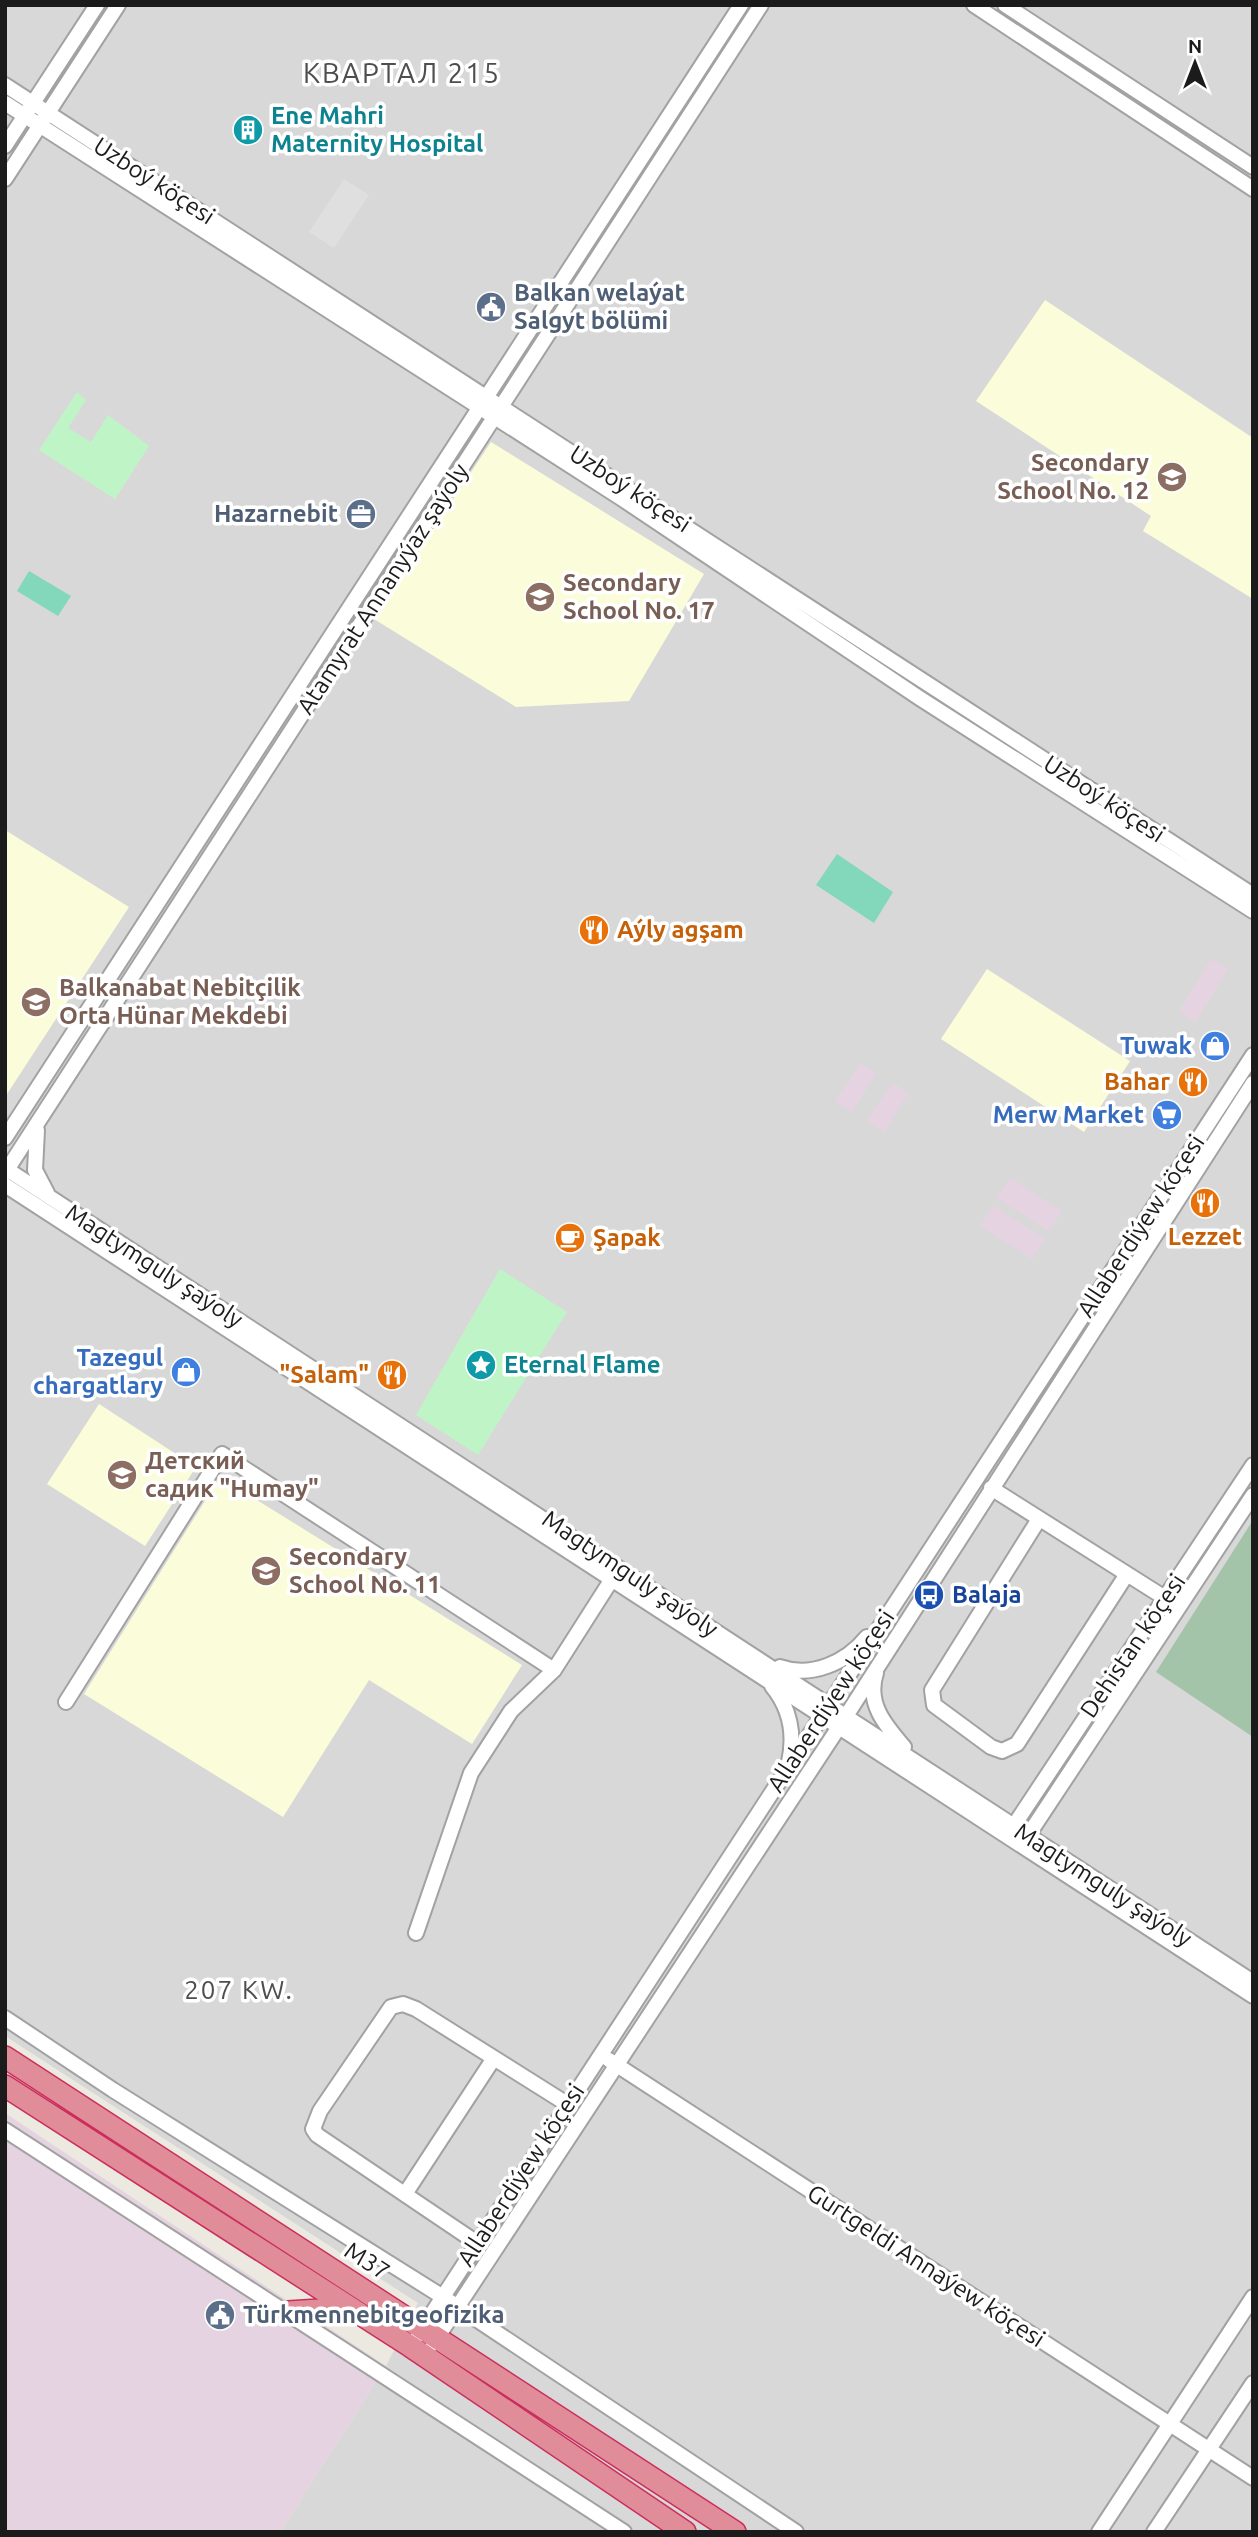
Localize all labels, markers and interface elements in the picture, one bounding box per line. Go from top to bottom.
north arrow [1160,28,1230,98]
text: N [1188,35,1202,57]
district label: КВАРТАЛ 215 [303,57,501,88]
place label: Ene Mahri Maternity Hospital [271,102,483,157]
building icon: Ene Mahri Maternity Hospital [231,113,265,147]
street label: Uzboý köçesi [89,131,220,230]
place label: Balkan welaýat Salgyt bölümi [514,279,685,334]
public building icon: Balkan welaýat Salgyt bölümi [474,290,508,324]
street label: Uzboý köçesi [565,439,696,538]
place label: Secondary School No. 12 [997,449,1149,504]
street label: Atamyrat Annanyýaz şaýoly [291,458,474,719]
school or university icon: Secondary School No. 12 [1155,460,1189,494]
office icon: Hazarnebit [344,497,378,531]
place label: Hazarnebit [214,500,338,527]
place label: Secondary School No. 17 [563,569,715,624]
school or university icon: Secondary School No. 17 [523,580,557,614]
street label: Uzboý köçesi [1039,749,1170,848]
restaurant icon: Aýly agşam [577,913,611,947]
place label: Aýly agşam [617,916,744,943]
place label: Balkanabat Nebitçilik Orta Hünar Mekdebi [59,974,301,1029]
school or university icon: Balkanabat Nebitçilik Orta Hünar Mekdebi [19,985,53,1019]
shop icon: Tuwak [1198,1029,1232,1063]
place label: Tuwak [1120,1032,1193,1059]
restaurant icon: Bahar [1176,1065,1210,1099]
place label: Bahar [1104,1068,1170,1095]
supermarket icon: Merw Market [1150,1098,1184,1132]
place label: Merw Market [993,1101,1144,1128]
street label: Allaberdiýew köçesi [1072,1130,1210,1322]
restaurant icon: Lezzet [1188,1186,1222,1220]
street label: Magtymguly şaýoly [61,1198,248,1333]
cafe icon: Şapak [553,1221,587,1255]
place label: Lezzet [1168,1223,1242,1250]
place label: Şapak [593,1224,661,1251]
place label: Tazegul chargatlary [33,1344,163,1399]
place icon: Eternal Flame [464,1348,498,1382]
place label: Eternal Flame [504,1351,661,1378]
shop icon: Tazegul chargatlary [169,1355,203,1389]
restaurant icon: "Salam" [375,1358,409,1392]
place label: "Salam" [279,1361,369,1388]
place label: Детский садик "Humay" [145,1447,319,1502]
school or university icon: Детский садик "Humay" [105,1458,139,1492]
street label: Magtymguly şaýoly [537,1505,723,1643]
place label: Secondary School No. 11 [289,1543,441,1598]
school or university icon: Secondary School No. 11 [249,1554,283,1588]
street label: Dehistan köçesi [1075,1569,1191,1723]
bus stop icon: Balaja [912,1578,946,1612]
place label: Balaja [952,1581,1022,1608]
street label: Allaberdiýew köçesi [762,1605,900,1797]
street label: Magtymguly şaýoly [1010,1817,1197,1952]
district label: 207 KW. [184,1975,294,2004]
street label: Allaberdiýew köçesi [452,2079,590,2271]
street label: Gurtgeldi Annaýew köçesi [803,2179,1050,2352]
street label: M37 [340,2236,395,2285]
public building icon: Türkmennebitgeofizika [203,2298,237,2332]
place label: Türkmennebitgeofizika [243,2301,504,2328]

